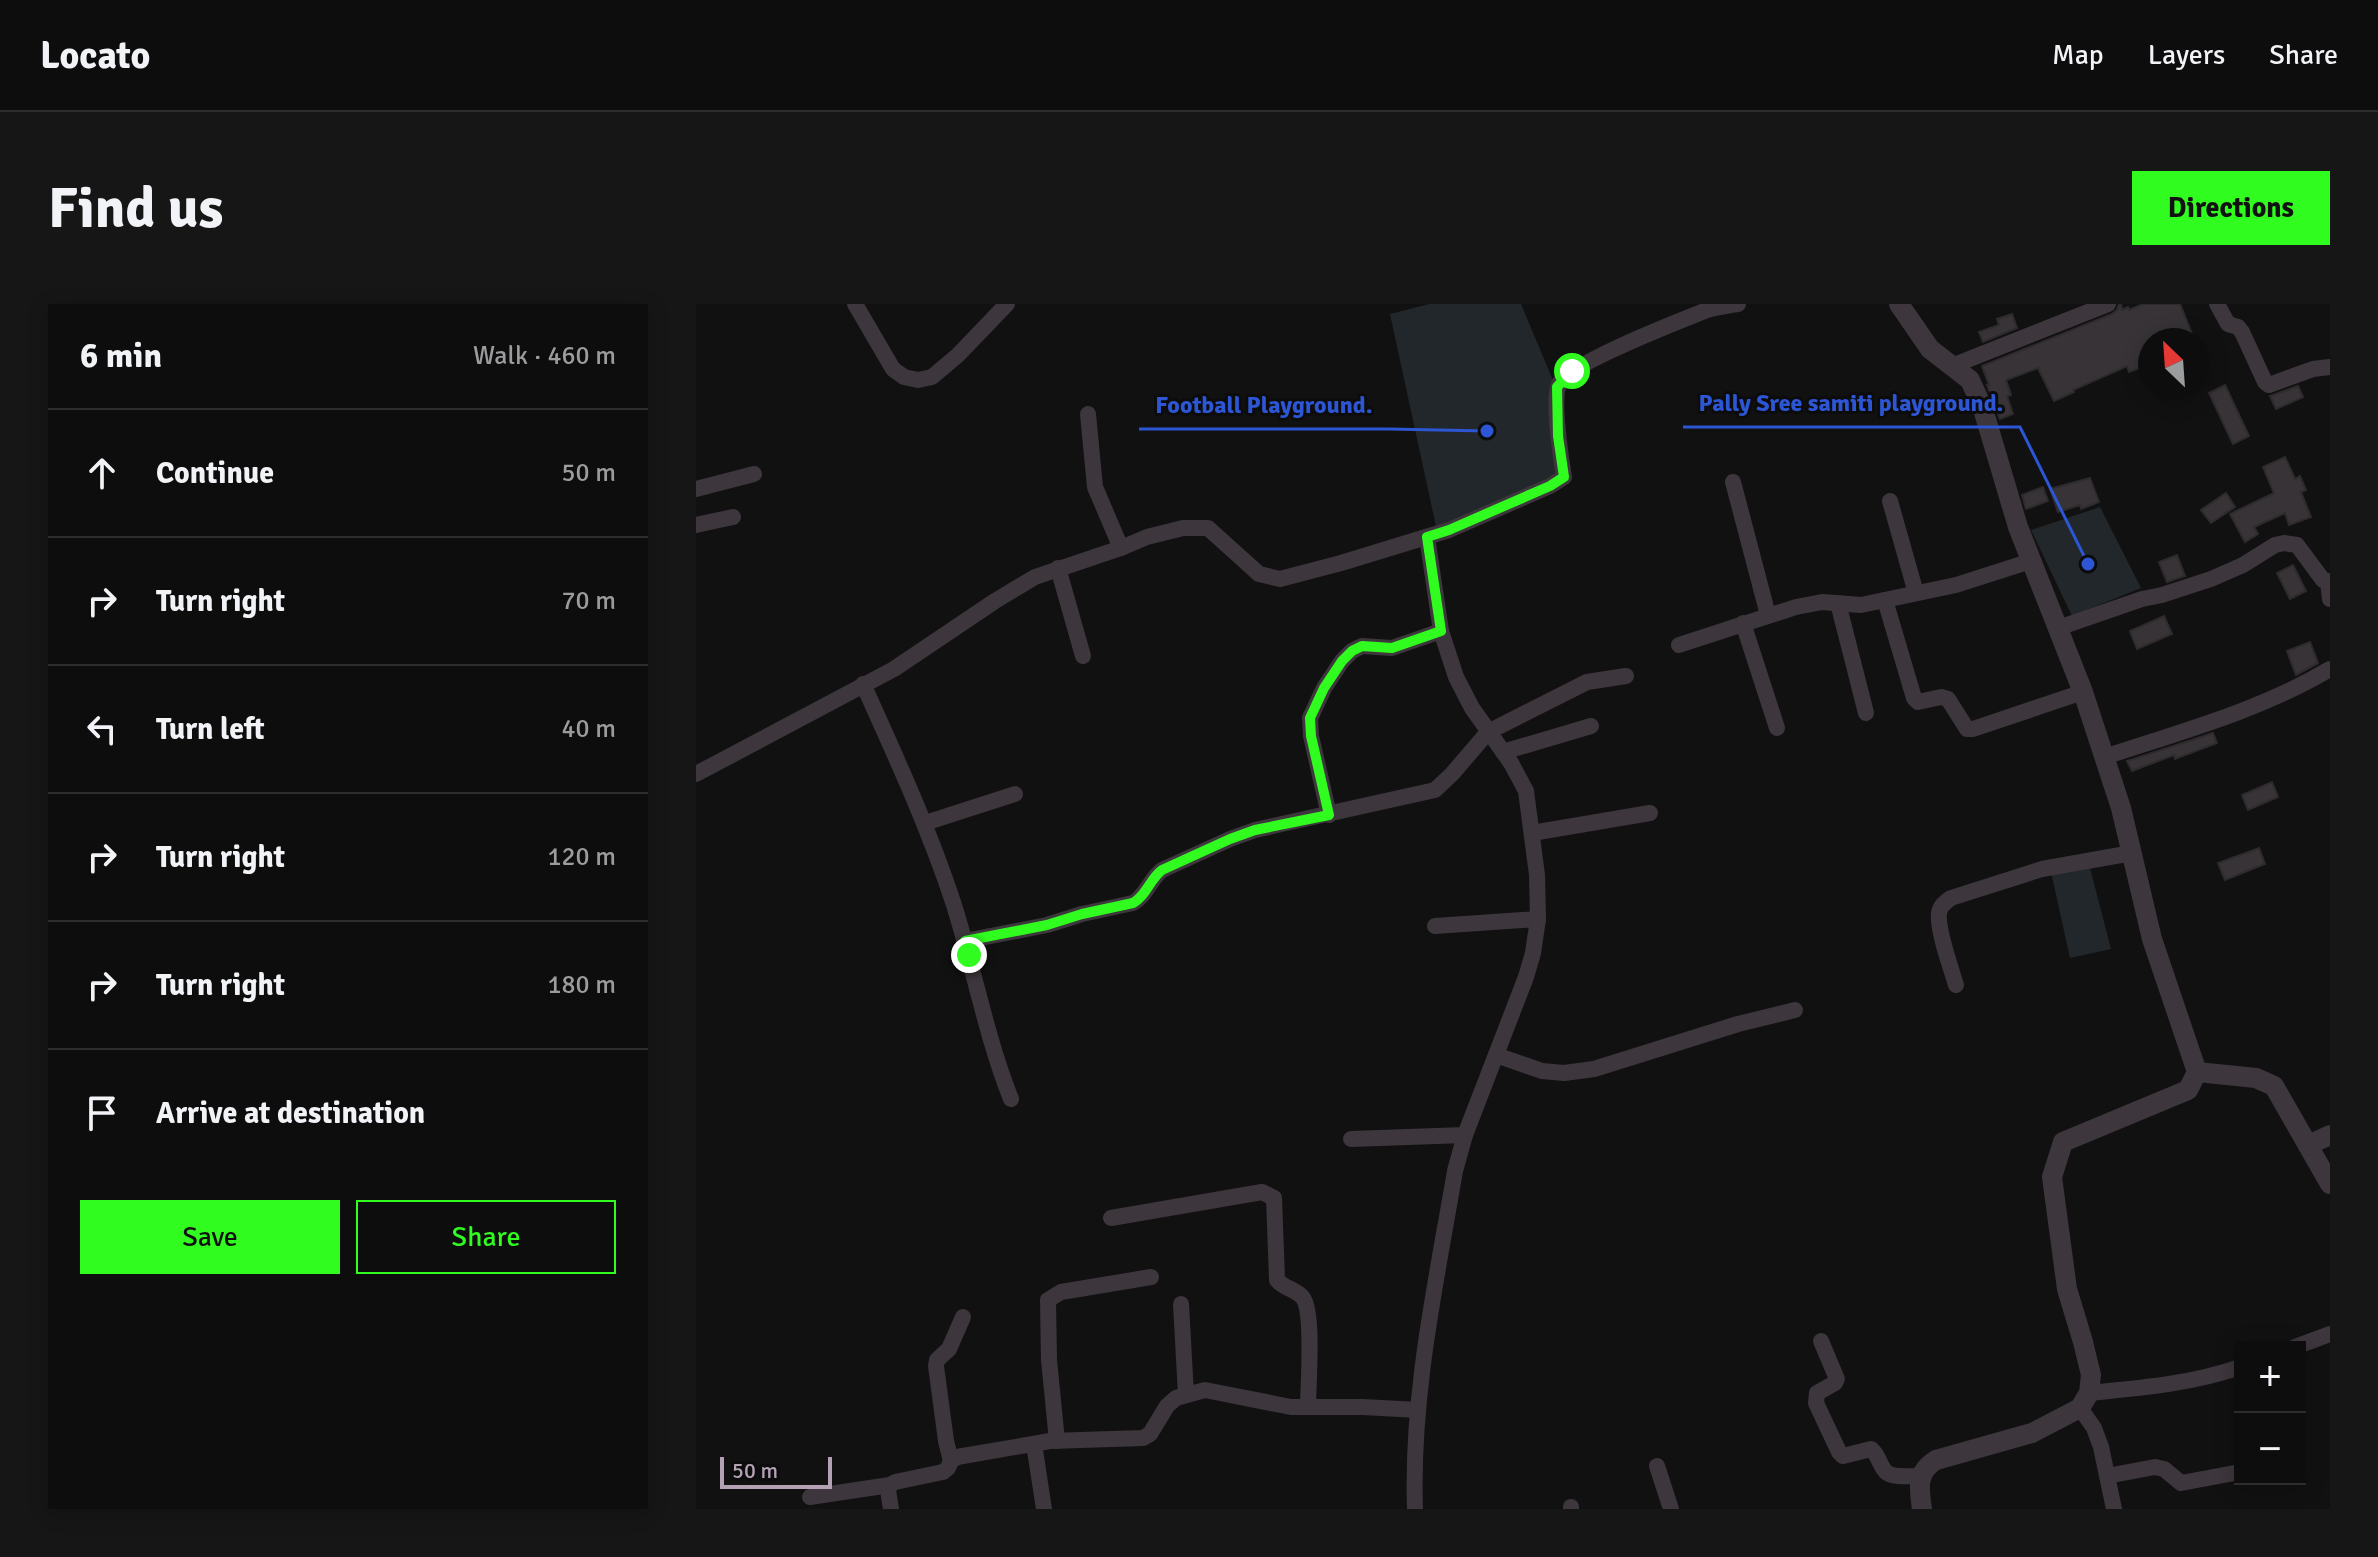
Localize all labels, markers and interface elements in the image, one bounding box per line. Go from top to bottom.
text: Locato [40,32,150,79]
text: Map [2052,38,2104,72]
text: Layers [2148,38,2225,72]
text: Share [2269,38,2338,72]
button: Directions [2132,171,2330,245]
text: Find us [48,174,223,243]
north arrow [2138,328,2210,400]
text: 6 min [80,335,162,377]
text: Walk · 460 m [473,340,616,372]
route start [1554,353,1590,389]
callout: Pally Sree samiti playground. [1683,379,2020,427]
callout: Football Playground. [1139,381,1389,429]
text: Pally Sree samiti playground. [1699,388,2004,418]
text: Football Playground. [1155,390,1373,420]
icon: ahead [80,451,124,495]
text: Continue [156,455,274,492]
text: 50 m [561,457,616,489]
icon: right [80,579,124,623]
text: Turn right [156,583,285,620]
text: 70 m [561,585,616,617]
icon: left [80,707,124,751]
text: Turn left [156,711,265,748]
text: 40 m [561,713,616,745]
icon: right [80,835,124,879]
text: Turn right [156,839,285,876]
text: 120 m [547,841,616,873]
route end [951,937,987,973]
icon: right [80,963,124,1007]
text: Turn right [156,967,285,1004]
text: 180 m [547,969,616,1001]
icon: arrive [80,1091,124,1135]
text: Arrive at destination [156,1095,425,1132]
button: Save [80,1200,340,1274]
button: Share [356,1200,616,1274]
map controls [2234,1341,2306,1485]
button: + [2234,1341,2306,1413]
button: − [2234,1413,2306,1485]
scale bar [720,1453,832,1489]
text: 50 m [732,1457,778,1484]

